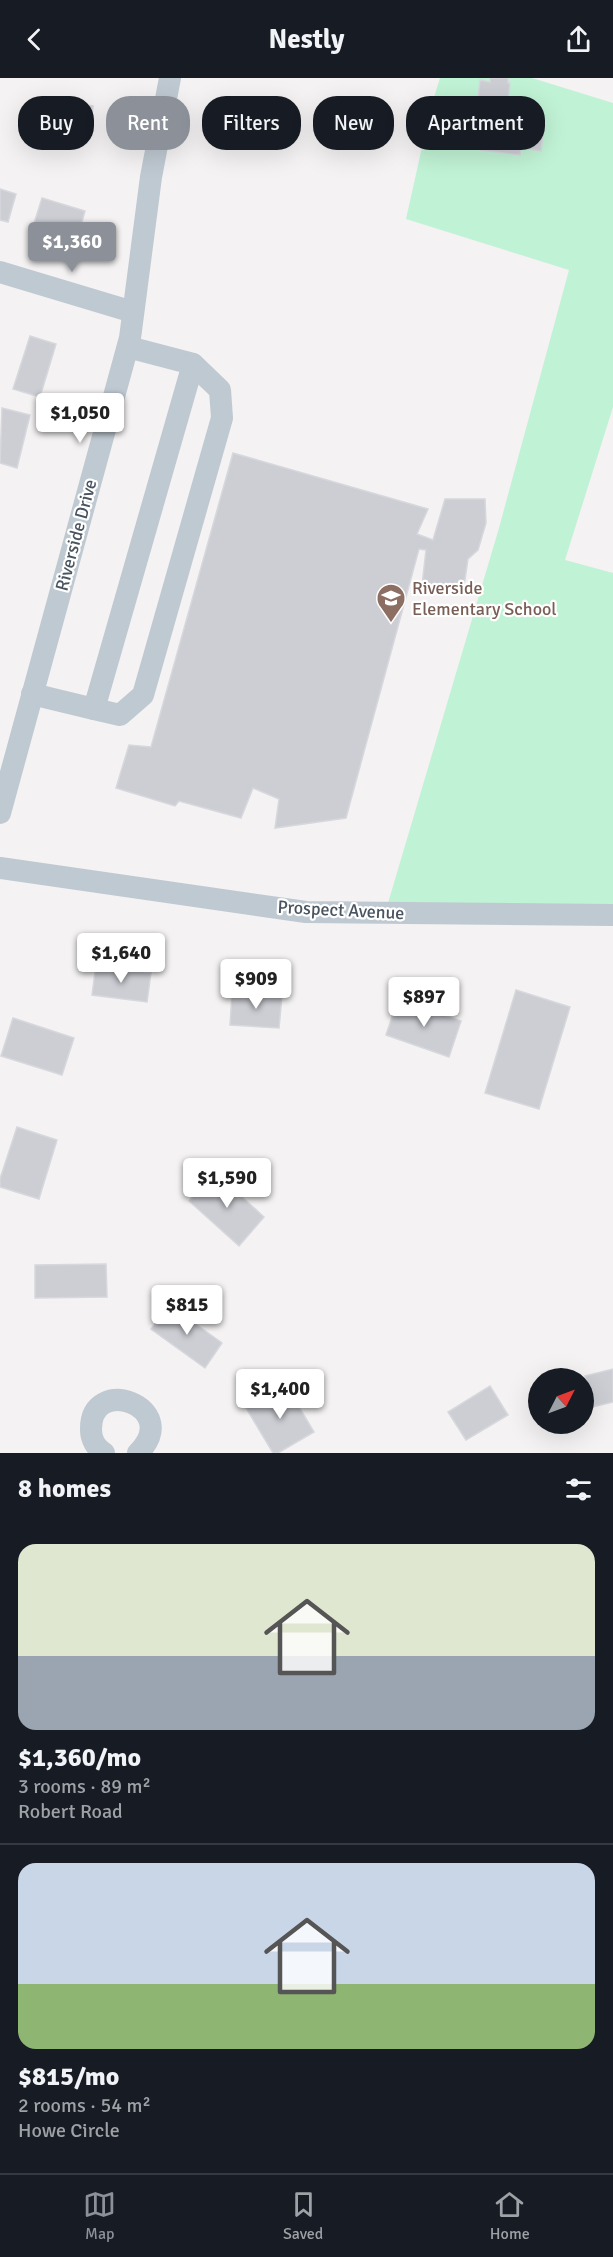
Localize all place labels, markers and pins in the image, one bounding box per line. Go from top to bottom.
pin: $1,360 [23,222,121,273]
pin: $1,050 [31,393,129,444]
place label: Riverside Elementary School [412,577,557,620]
school or university icon: Riverside Elementary School [375,582,407,624]
pin: $1,640 [72,933,170,984]
pin: $909 [220,959,292,1010]
pin: $897 [388,977,460,1028]
pin: $1,590 [178,1158,276,1209]
pin: $815 [151,1285,223,1336]
pin: $1,400 [231,1369,329,1420]

